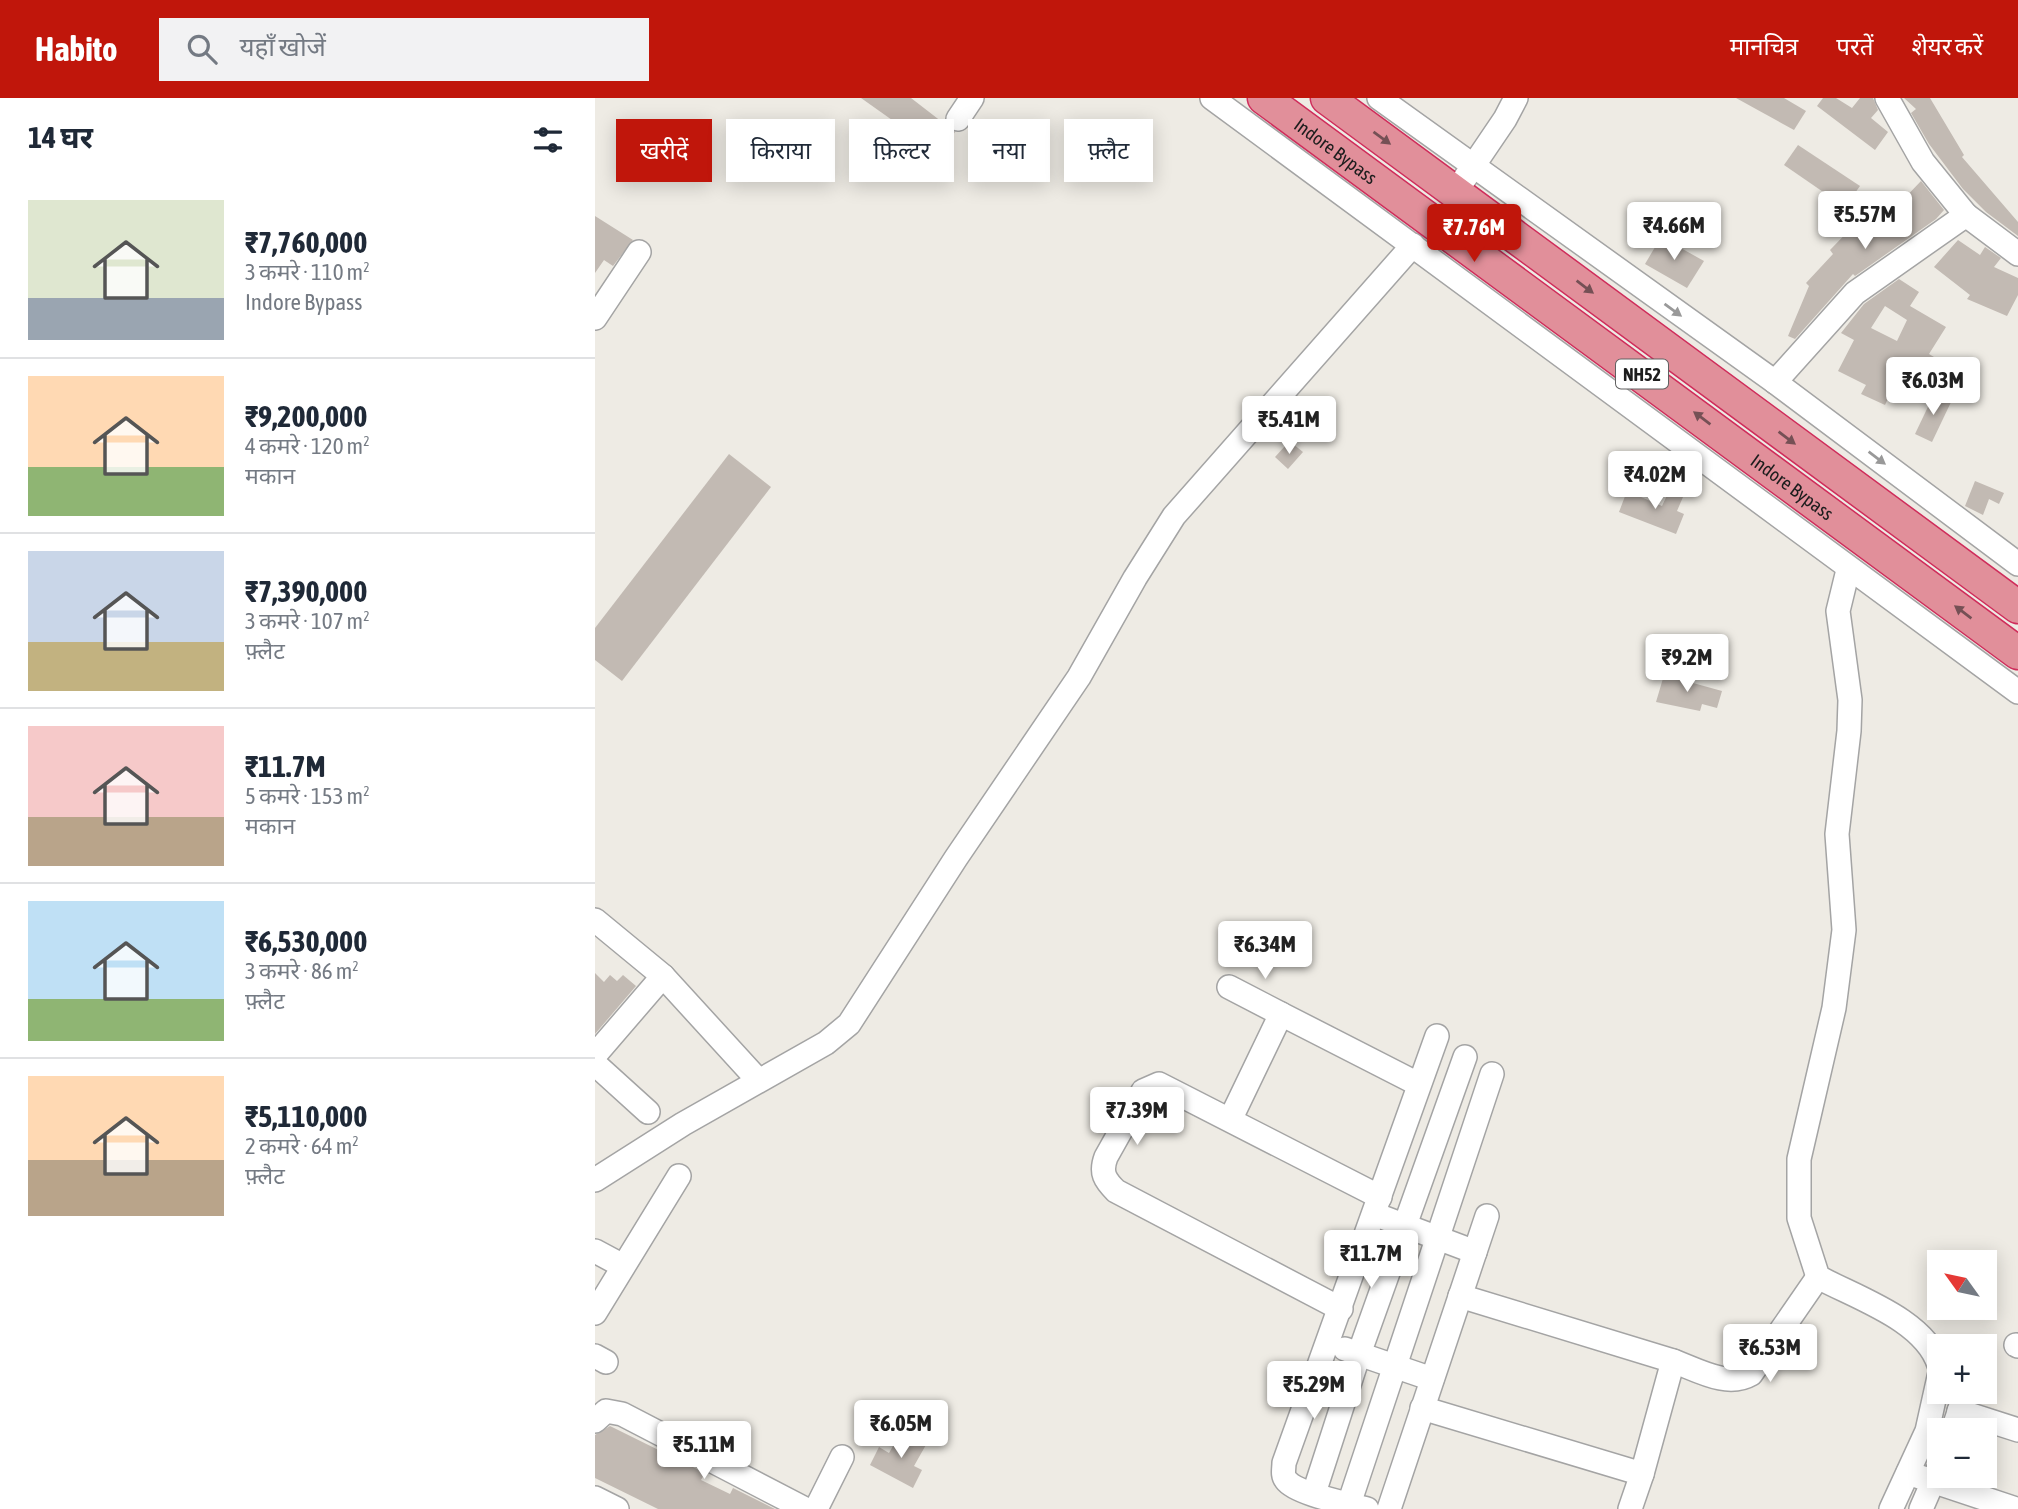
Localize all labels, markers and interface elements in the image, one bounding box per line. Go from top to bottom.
search box [159,18,649,81]
text: Habito [35,30,117,68]
icon: search [183,30,221,68]
text: यहाँ खोजें [239,32,326,62]
text: मानचित्र [1730,33,1798,60]
text: परतें [1836,33,1873,60]
text: शेयर करें [1911,33,1983,60]
street label: Indore Bypass [1290,113,1381,189]
chip: खरीदें [616,119,712,182]
chip: किराया [726,119,835,182]
chip: फ़िल्टर [849,119,954,182]
chip: नया [968,119,1050,182]
chip: फ़्लैट [1064,119,1153,182]
text: 14 घर [28,120,93,154]
icon: filters [529,121,567,159]
one-way arrow [1373,131,1391,145]
pin: ₹5.57M [1808,192,1922,251]
text: ₹5.57M [1834,201,1896,227]
pin: ₹4.66M [1617,202,1731,262]
pin: ₹7.76M [1417,204,1531,264]
text: ₹4.66M [1643,212,1705,238]
text: ₹7.76M [1443,214,1505,240]
text: ₹7,760,000 [245,225,367,259]
icon: home [84,228,168,312]
text: 3 कमरे · 110 m² [245,259,370,285]
one-way arrow [1576,280,1594,294]
text: Indore Bypass [245,289,362,315]
one-way arrow [1664,302,1682,316]
pin: ₹6.03M [1876,358,1990,417]
road number: NH52 [1616,360,1668,388]
text: ₹6.03M [1902,367,1964,393]
pin: ₹5.41M [1232,396,1346,456]
text: ₹9,200,000 [245,399,367,433]
icon: home [84,404,168,488]
text: ₹5.41M [1258,406,1320,432]
one-way arrow [1693,411,1711,425]
one-way arrow [1778,431,1796,445]
text: 4 कमरे · 120 m² [245,433,370,459]
street label: Indore Bypass [1747,449,1838,525]
one-way arrow [1868,451,1886,465]
pin: ₹4.02M [1598,452,1712,511]
text: ₹4.02M [1624,461,1686,487]
text: मकान [245,463,295,489]
text: ₹7,390,000 [245,574,367,608]
icon: home [84,579,168,663]
one-way arrow [1954,605,1972,619]
text: 3 कमरे · 107 m² [245,608,370,634]
pin: ₹9.2M [1638,634,1736,694]
text: फ़्लैट [245,638,285,664]
text: ₹9.2M [1661,644,1713,670]
text: ₹11.7M [245,749,326,783]
icon: home [84,754,168,838]
text: 5 कमरे · 153 m² [245,783,370,809]
text: मकान [245,813,295,839]
pin: ₹6.34M [1208,922,1322,981]
text: ₹6,530,000 [245,924,367,958]
icon: home [84,929,168,1013]
text: ₹6.34M [1234,931,1296,957]
text: 3 कमरे · 86 m² [245,958,359,984]
text: फ़्लैट [245,988,285,1014]
pin: ₹7.39M [1080,1088,1194,1147]
text: ₹7.39M [1106,1097,1168,1123]
text: ₹5,110,000 [245,1099,367,1133]
icon: home [84,1104,168,1188]
text: 2 कमरे · 64 m² [245,1133,359,1159]
text: फ़्लैट [245,1163,285,1189]
pin: ₹11.7M [1314,1230,1428,1290]
text: ₹11.7M [1340,1240,1402,1266]
north arrow [1927,1250,1997,1320]
map controls [1927,1250,1997,1488]
pin: ₹6.53M [1713,1324,1827,1384]
text: ₹6.53M [1739,1334,1801,1360]
button: + [1927,1334,1997,1404]
pin: ₹5.29M [1257,1362,1371,1421]
text: ₹5.29M [1283,1371,1345,1397]
pin: ₹6.05M [844,1400,958,1460]
text: ₹6.05M [870,1410,932,1436]
button: − [1927,1418,1997,1488]
pin: ₹5.11M [647,1422,761,1481]
text: ₹5.11M [673,1431,735,1457]

